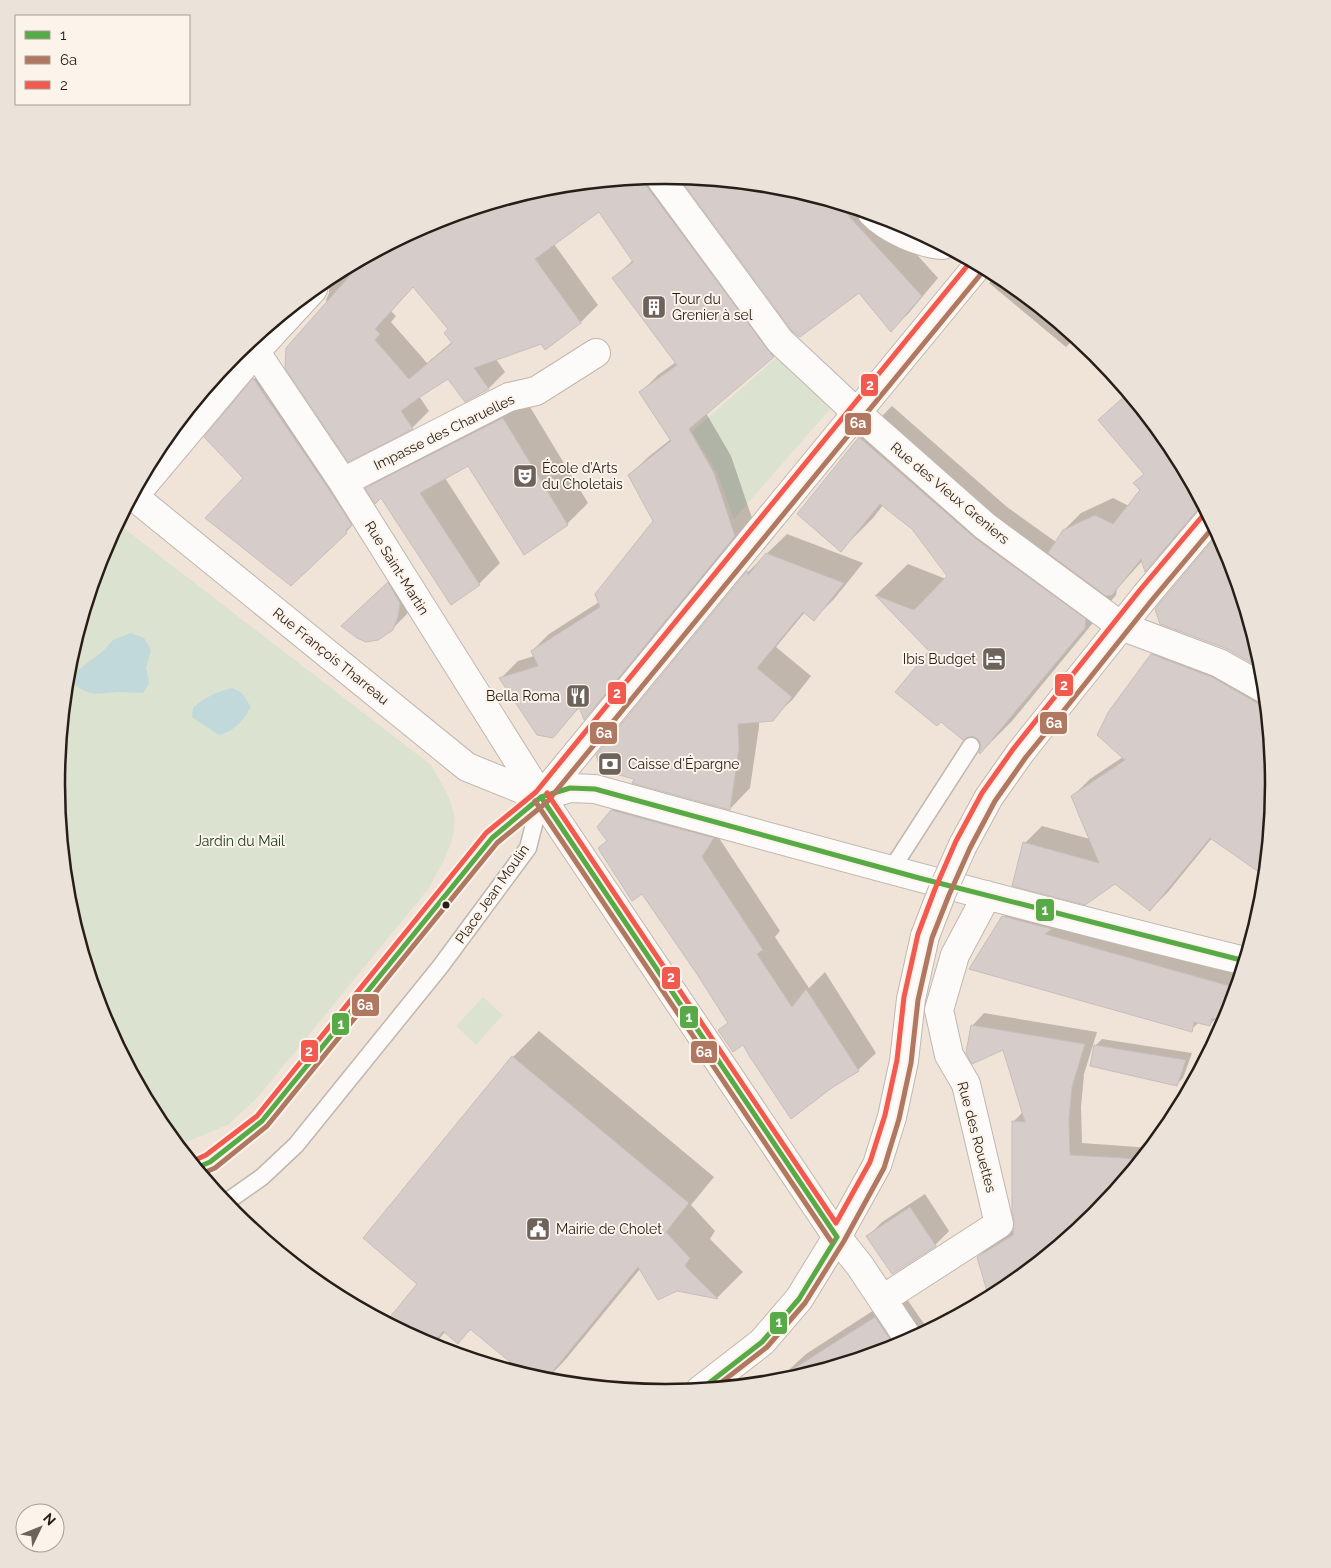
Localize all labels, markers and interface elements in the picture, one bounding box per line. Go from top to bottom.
legend [15,15,190,105]
text: 1 [60,26,67,44]
text: 6a [60,51,77,69]
text: 2 [60,76,68,94]
place label: Tour du Grenier à sel [672,291,753,323]
building icon: Tour du Grenier à sel [641,294,667,320]
line badge: 2 [860,373,879,397]
text: 2 [866,377,874,393]
street label: Impasse des Charuelles [371,391,517,473]
line badge: 6a [844,412,872,436]
text: 6a [850,415,866,431]
street label: Rue des Vieux Greniers [888,439,1013,547]
place label: École d’Arts du Choletais [542,459,623,492]
theatre icon: École d’Arts du Choletais [512,463,538,489]
street label: Rue Saint-Martin [362,518,432,618]
street label: Rue François Tharreau [270,604,392,708]
hotel icon: Ibis Budget [981,646,1007,672]
place label: Ibis Budget [903,651,976,667]
line badge: 2 [1054,673,1074,697]
text: 2 [1060,677,1068,693]
line badge: 2 [607,681,627,705]
restaurant icon: Bella Roma [565,683,591,709]
text: 2 [613,685,621,701]
place label: Bella Roma [486,688,560,704]
line badge: 6a [1039,711,1068,735]
text: 6a [1046,715,1062,731]
line badge: 6a [589,721,618,745]
text: 6a [596,725,612,741]
bank icon: Caisse d'Épargne [597,751,623,777]
place label: Caisse d'Épargne [628,755,740,772]
park label: Jardin du Mail [195,833,285,849]
street label: Place Jean Moulin [452,841,532,947]
line badge: 1 [1035,898,1055,922]
unlabelled marker [441,900,451,910]
text: 1 [1042,902,1049,918]
line badge: 2 [661,966,681,990]
text: 2 [667,969,675,985]
line badge: 6a [351,993,380,1017]
text: 6a [357,997,373,1013]
line badge: 1 [679,1005,699,1029]
text: 1 [686,1009,693,1025]
line badge: 1 [331,1012,350,1036]
text: 1 [338,1016,345,1032]
line badge: 2 [300,1039,319,1063]
line badge: 6a [690,1040,718,1064]
text: 2 [305,1043,313,1059]
text: 6a [696,1044,712,1060]
street label: Rue des Rouettes [954,1080,1000,1195]
public building icon: Mairie de Cholet [525,1216,551,1242]
place label: Mairie de Cholet [556,1221,662,1237]
line badge: 1 [769,1311,788,1335]
text: 1 [776,1314,783,1330]
north arrow [15,1503,65,1553]
text: N [40,1510,59,1528]

